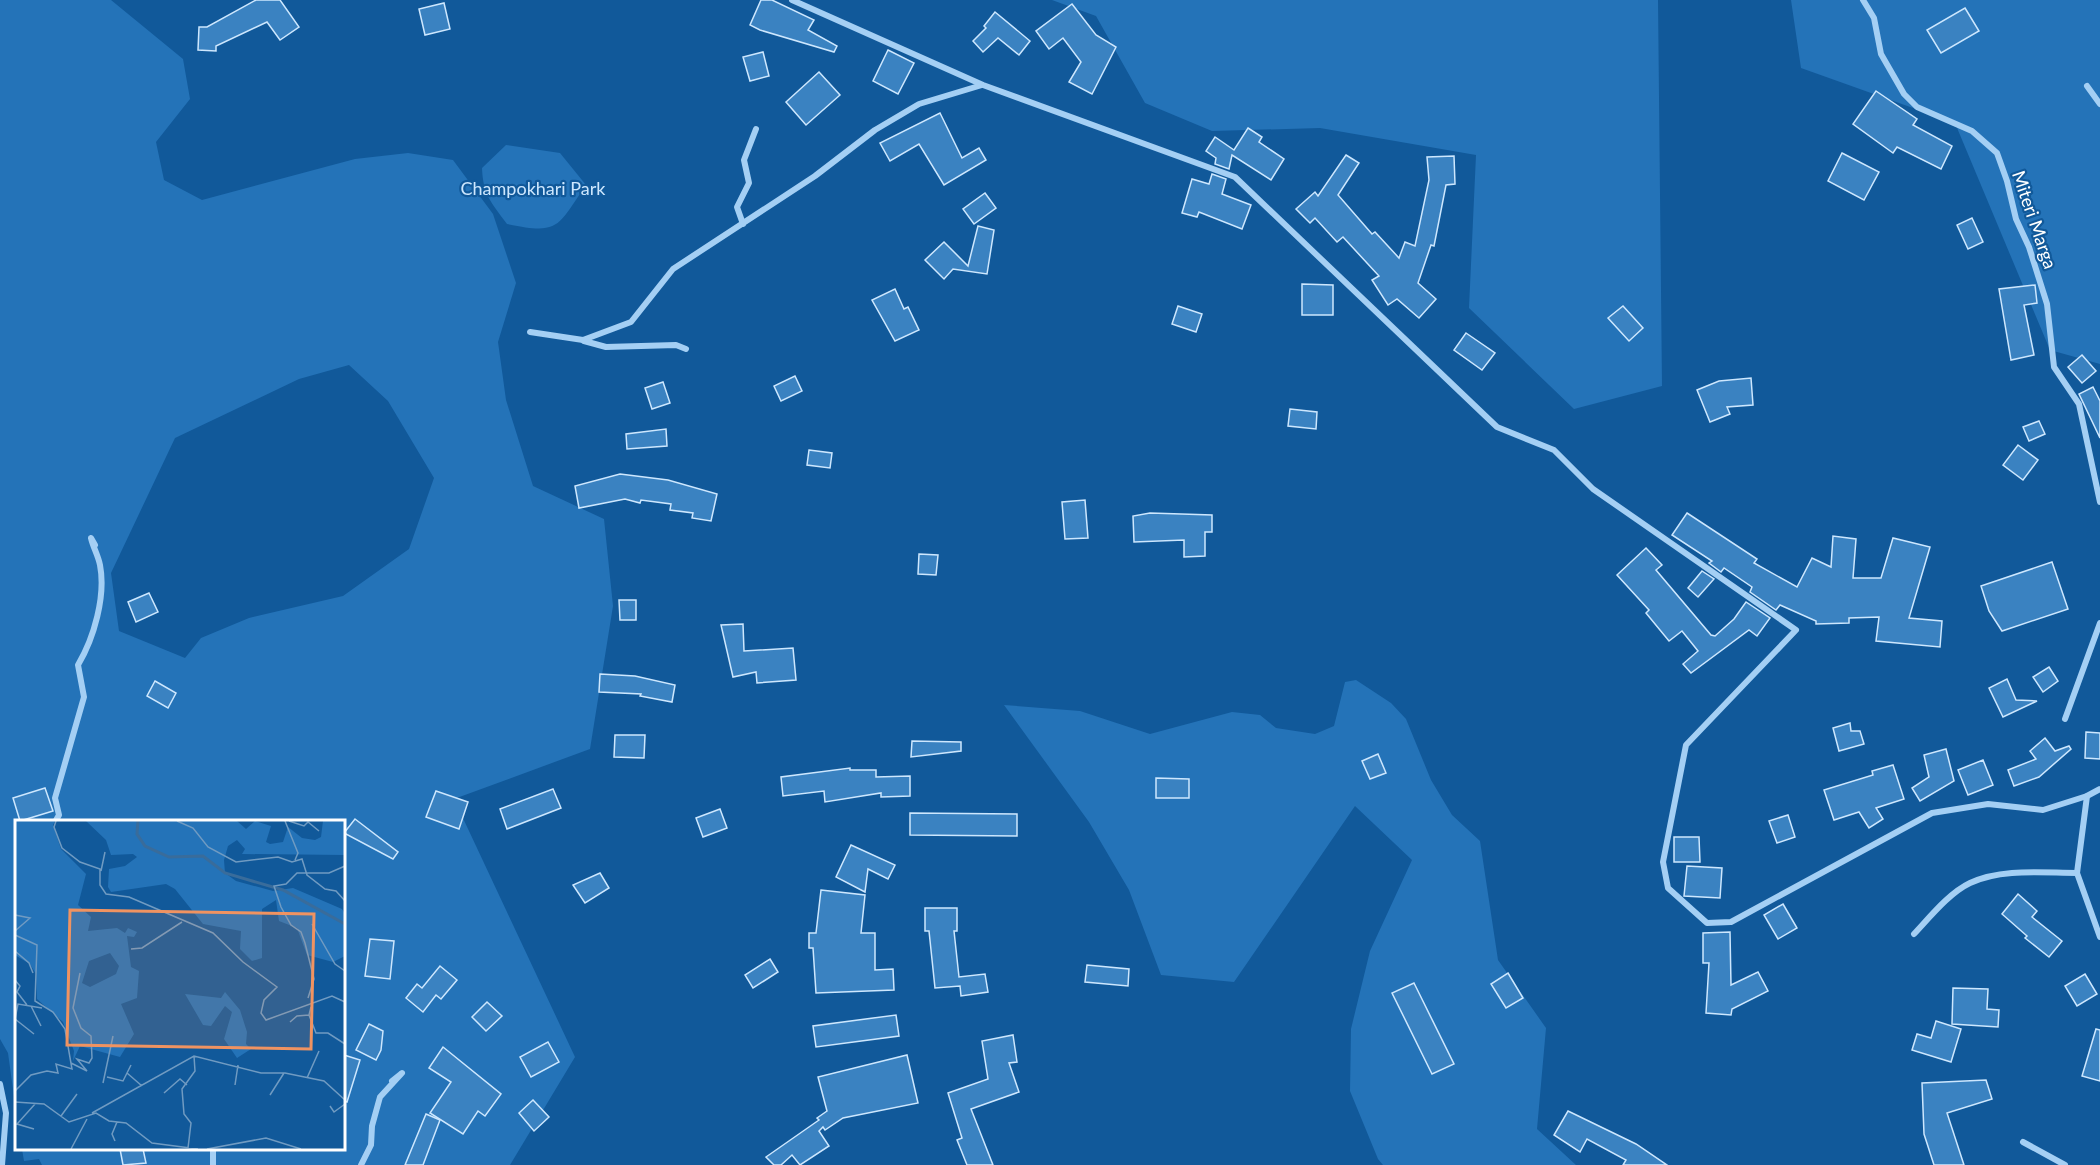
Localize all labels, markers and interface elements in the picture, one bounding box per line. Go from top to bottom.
street label: Miteri Marga [2008,168,2062,272]
park label: Champokhari Park [461,177,606,199]
inset map [15,820,345,1150]

